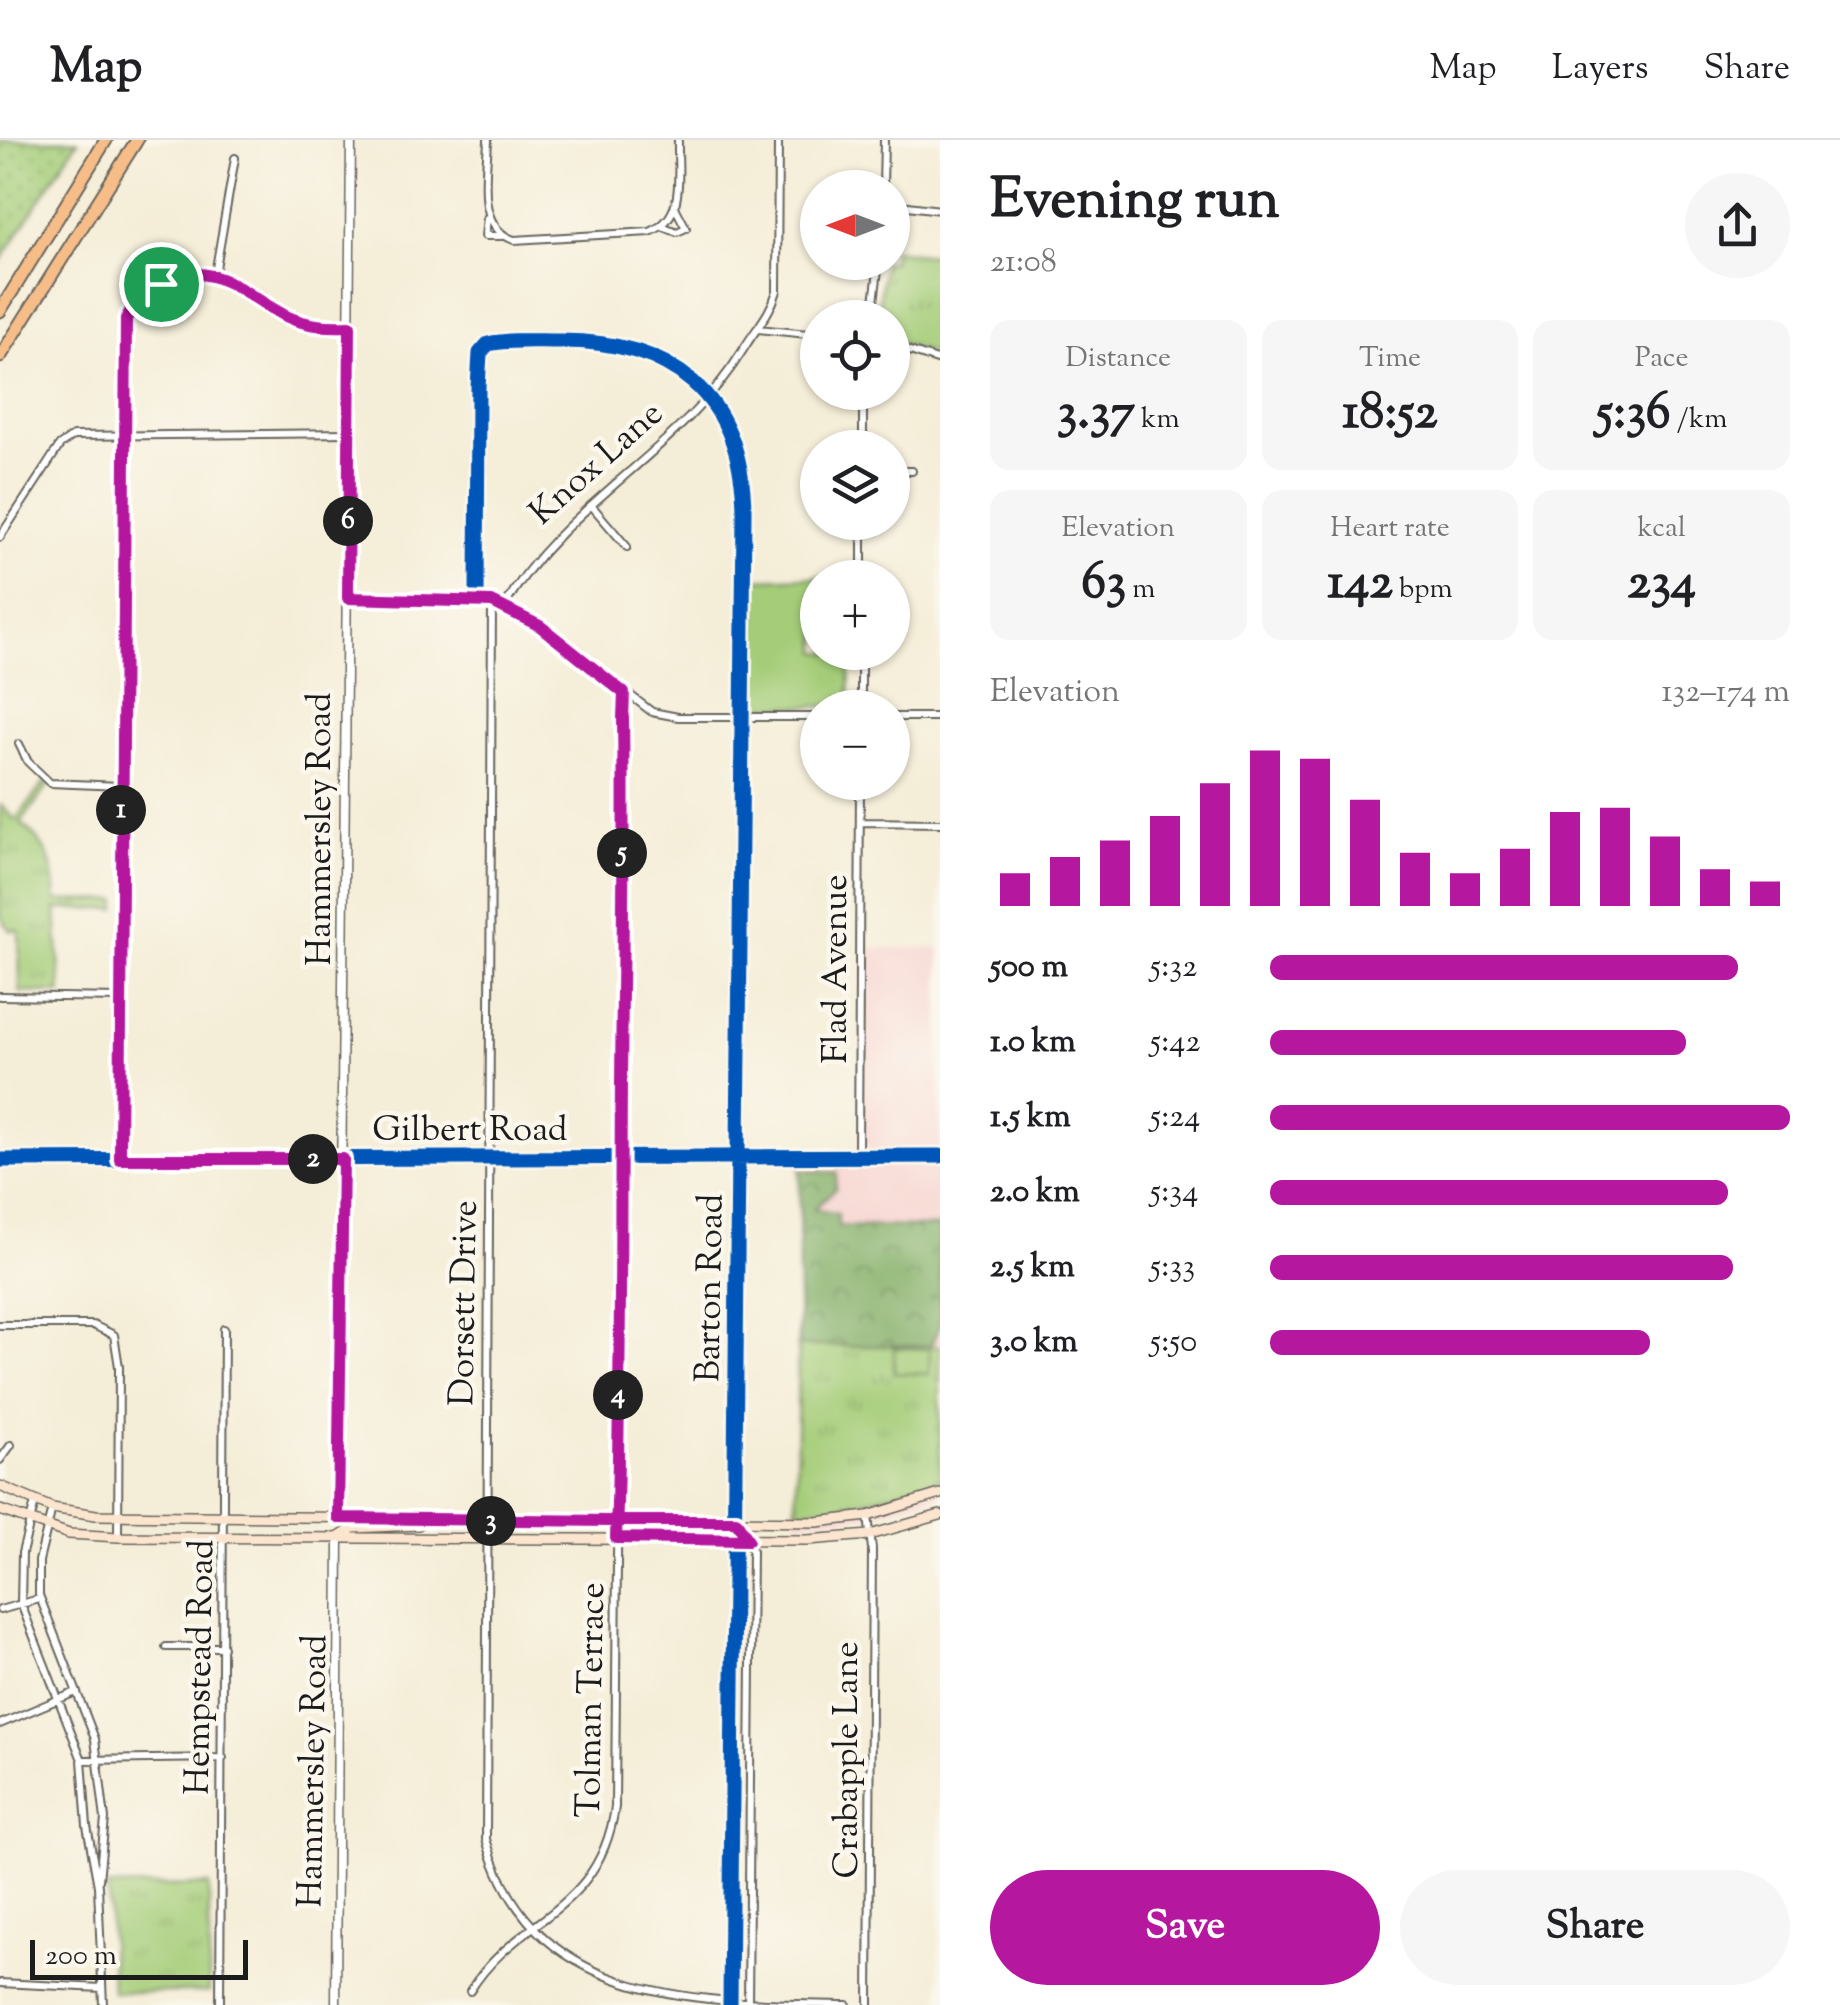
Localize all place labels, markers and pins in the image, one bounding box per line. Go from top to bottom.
pin [119,242,204,327]
pin: 6 [323,496,373,546]
pin: 1 [96,785,146,835]
pin: 5 [597,828,647,878]
pin: 2 [288,1134,338,1184]
pin: 4 [593,1370,643,1420]
pin: 3 [466,1496,516,1546]

